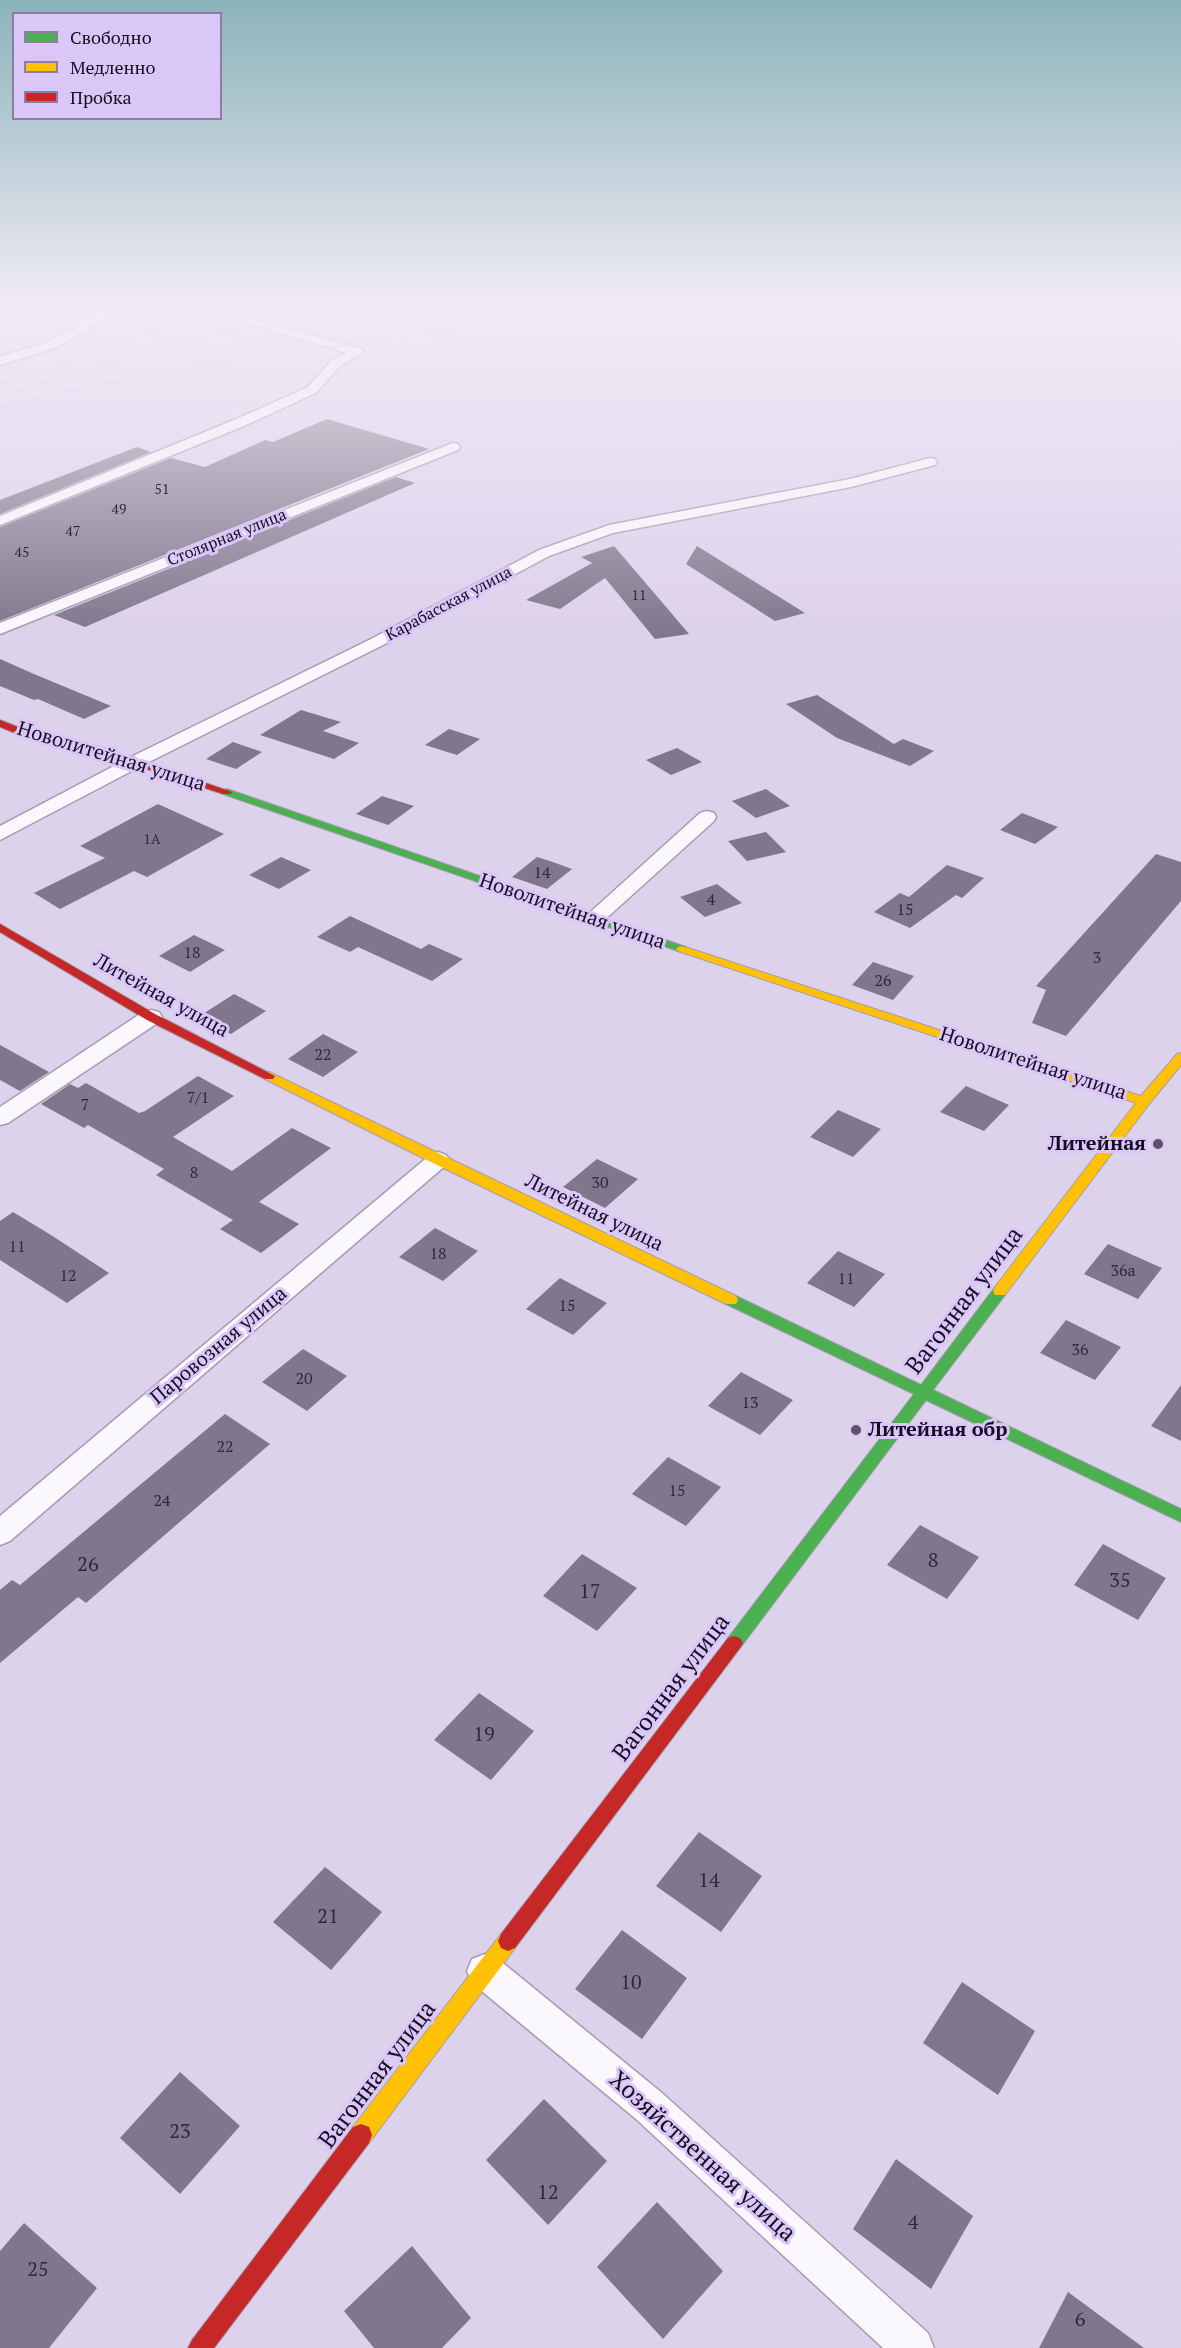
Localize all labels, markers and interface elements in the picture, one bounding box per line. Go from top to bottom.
legend [12,12,222,120]
text: Свободно [70,25,152,49]
text: Медленно [70,55,156,79]
text: Пробка [70,85,132,109]
house number: 51 [155,482,169,498]
house number: 49 [112,502,126,518]
street label: Столярная улица [165,505,289,571]
house number: 47 [66,524,80,540]
house number: 45 [15,545,29,561]
street label: Карабасская улица [383,563,515,645]
house number: 11 [632,588,646,604]
street label: Новолитейная улица [14,717,208,797]
house number: 1А [143,832,161,848]
house number: 14 [533,863,551,883]
street label: Новолитейная улица [476,869,668,955]
house number: 4 [707,890,715,910]
house number: 15 [896,900,914,920]
house number: 18 [183,943,201,963]
house number: 3 [1093,948,1101,968]
street label: Литейная улица [89,949,233,1043]
house number: 26 [874,971,892,991]
street label: Новолитейная улица [937,1022,1129,1106]
house number: 22 [314,1045,332,1065]
house number: 7/1 [187,1088,209,1108]
house number: 7 [81,1095,89,1115]
place label: Литейная [1048,1132,1146,1156]
marker: Литейная [1151,1137,1165,1151]
house number: 8 [190,1163,198,1183]
street label: Литейная улица [521,1169,667,1257]
house number: 30 [591,1173,609,1193]
street label: Вагонная улица [900,1222,1030,1380]
house number: 11 [8,1237,26,1257]
house number: 18 [429,1244,447,1264]
house number: 36а [1110,1261,1136,1281]
house number: 12 [59,1266,77,1286]
house number: 11 [837,1269,855,1289]
street label: Паровозная улица [146,1282,292,1410]
house number: 15 [558,1296,576,1316]
house number: 36 [1071,1340,1089,1360]
house number: 20 [295,1369,313,1389]
house number: 13 [741,1393,759,1413]
place label: Литейная обр [868,1418,1007,1442]
marker: Литейная обр [849,1423,863,1437]
house number: 22 [216,1437,234,1457]
house number: 15 [668,1481,686,1501]
house number: 24 [153,1491,171,1511]
house number: 8 [928,1549,938,1573]
house number: 26 [77,1553,99,1577]
house number: 35 [1109,1569,1131,1593]
house number: 17 [579,1580,601,1604]
street label: Вагонная улица [607,1609,737,1767]
house number: 19 [473,1723,495,1747]
house number: 14 [698,1869,720,1893]
house number: 21 [317,1905,339,1929]
house number: 10 [620,1971,642,1995]
street label: Вагонная улица [313,1996,443,2154]
street label: Хозяйственная улица [603,2066,801,2248]
house number: 23 [169,2120,191,2144]
house number: 12 [537,2181,559,2205]
house number: 4 [908,2211,918,2235]
house number: 25 [27,2258,49,2282]
house number: 6 [1075,2308,1085,2332]

